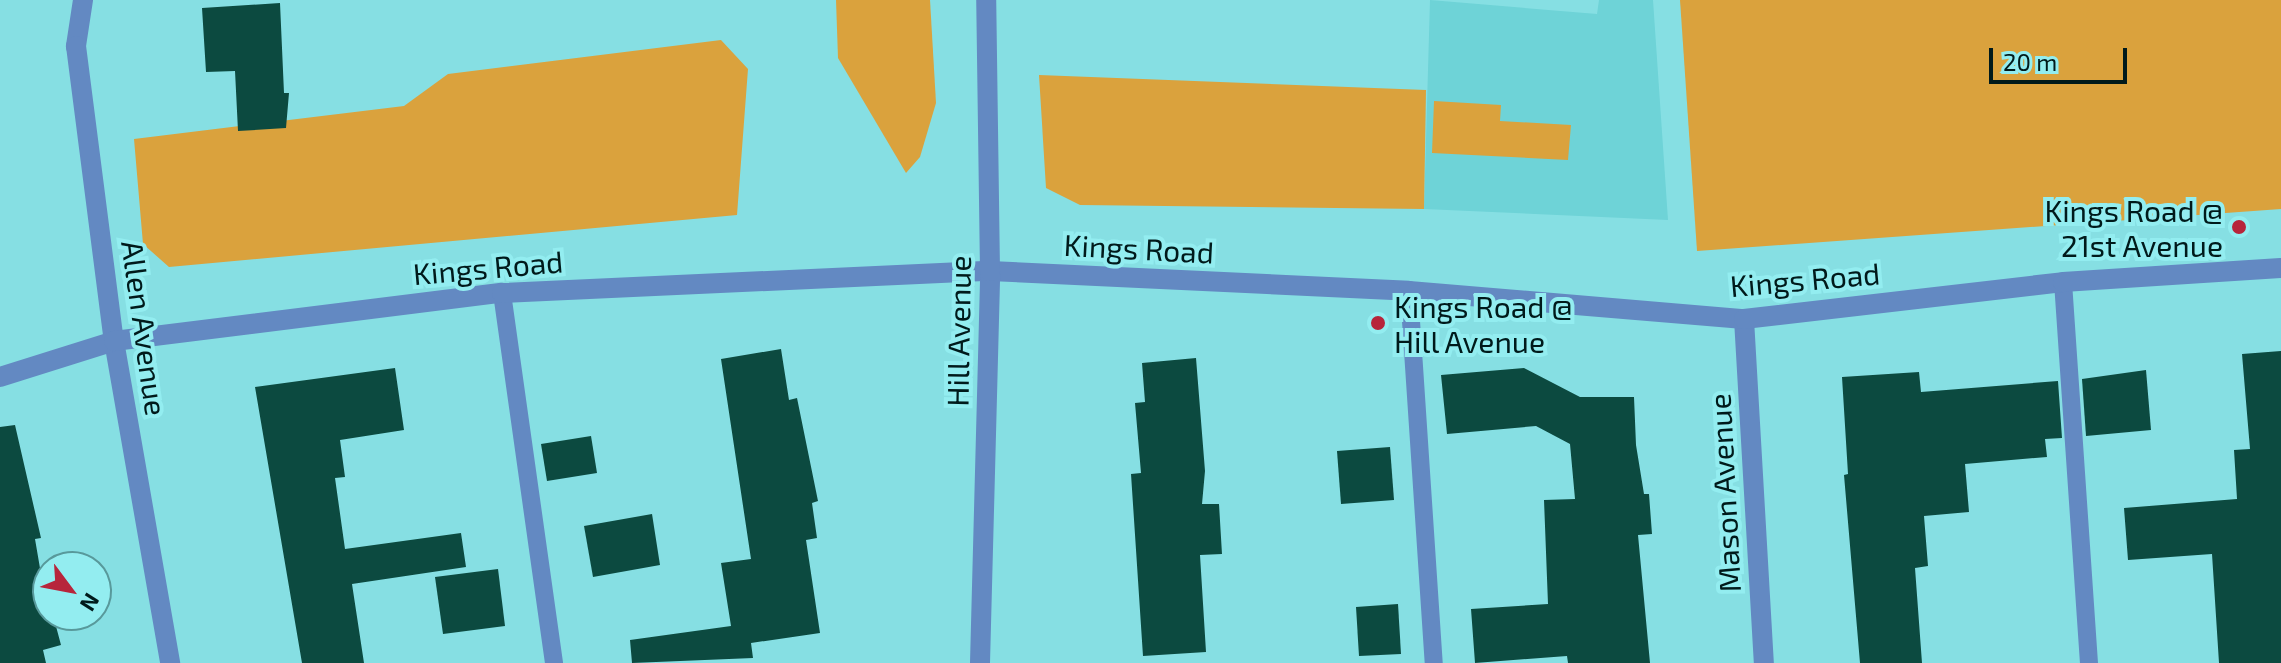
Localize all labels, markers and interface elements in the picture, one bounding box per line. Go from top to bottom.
scale bar [1993,32,2131,82]
text: 20 m [2003,47,2057,76]
place label: Kings Road @ 21st Avenue [2044,192,2223,262]
marker: Kings Road @ 21st Avenue [2230,218,2248,236]
street label: Kings Road [1063,226,1215,270]
street label: Allen Avenue [115,238,175,418]
street label: Kings Road [412,243,564,291]
street label: Hill Avenue [939,254,977,408]
street label: Kings Road [1729,255,1881,303]
place label: Kings Road @ Hill Avenue [1394,288,1573,358]
marker: Kings Road @ Hill Avenue [1369,314,1387,332]
street label: Mason Avenue [1701,392,1747,594]
north arrow [32,551,112,631]
text: N [75,589,106,616]

